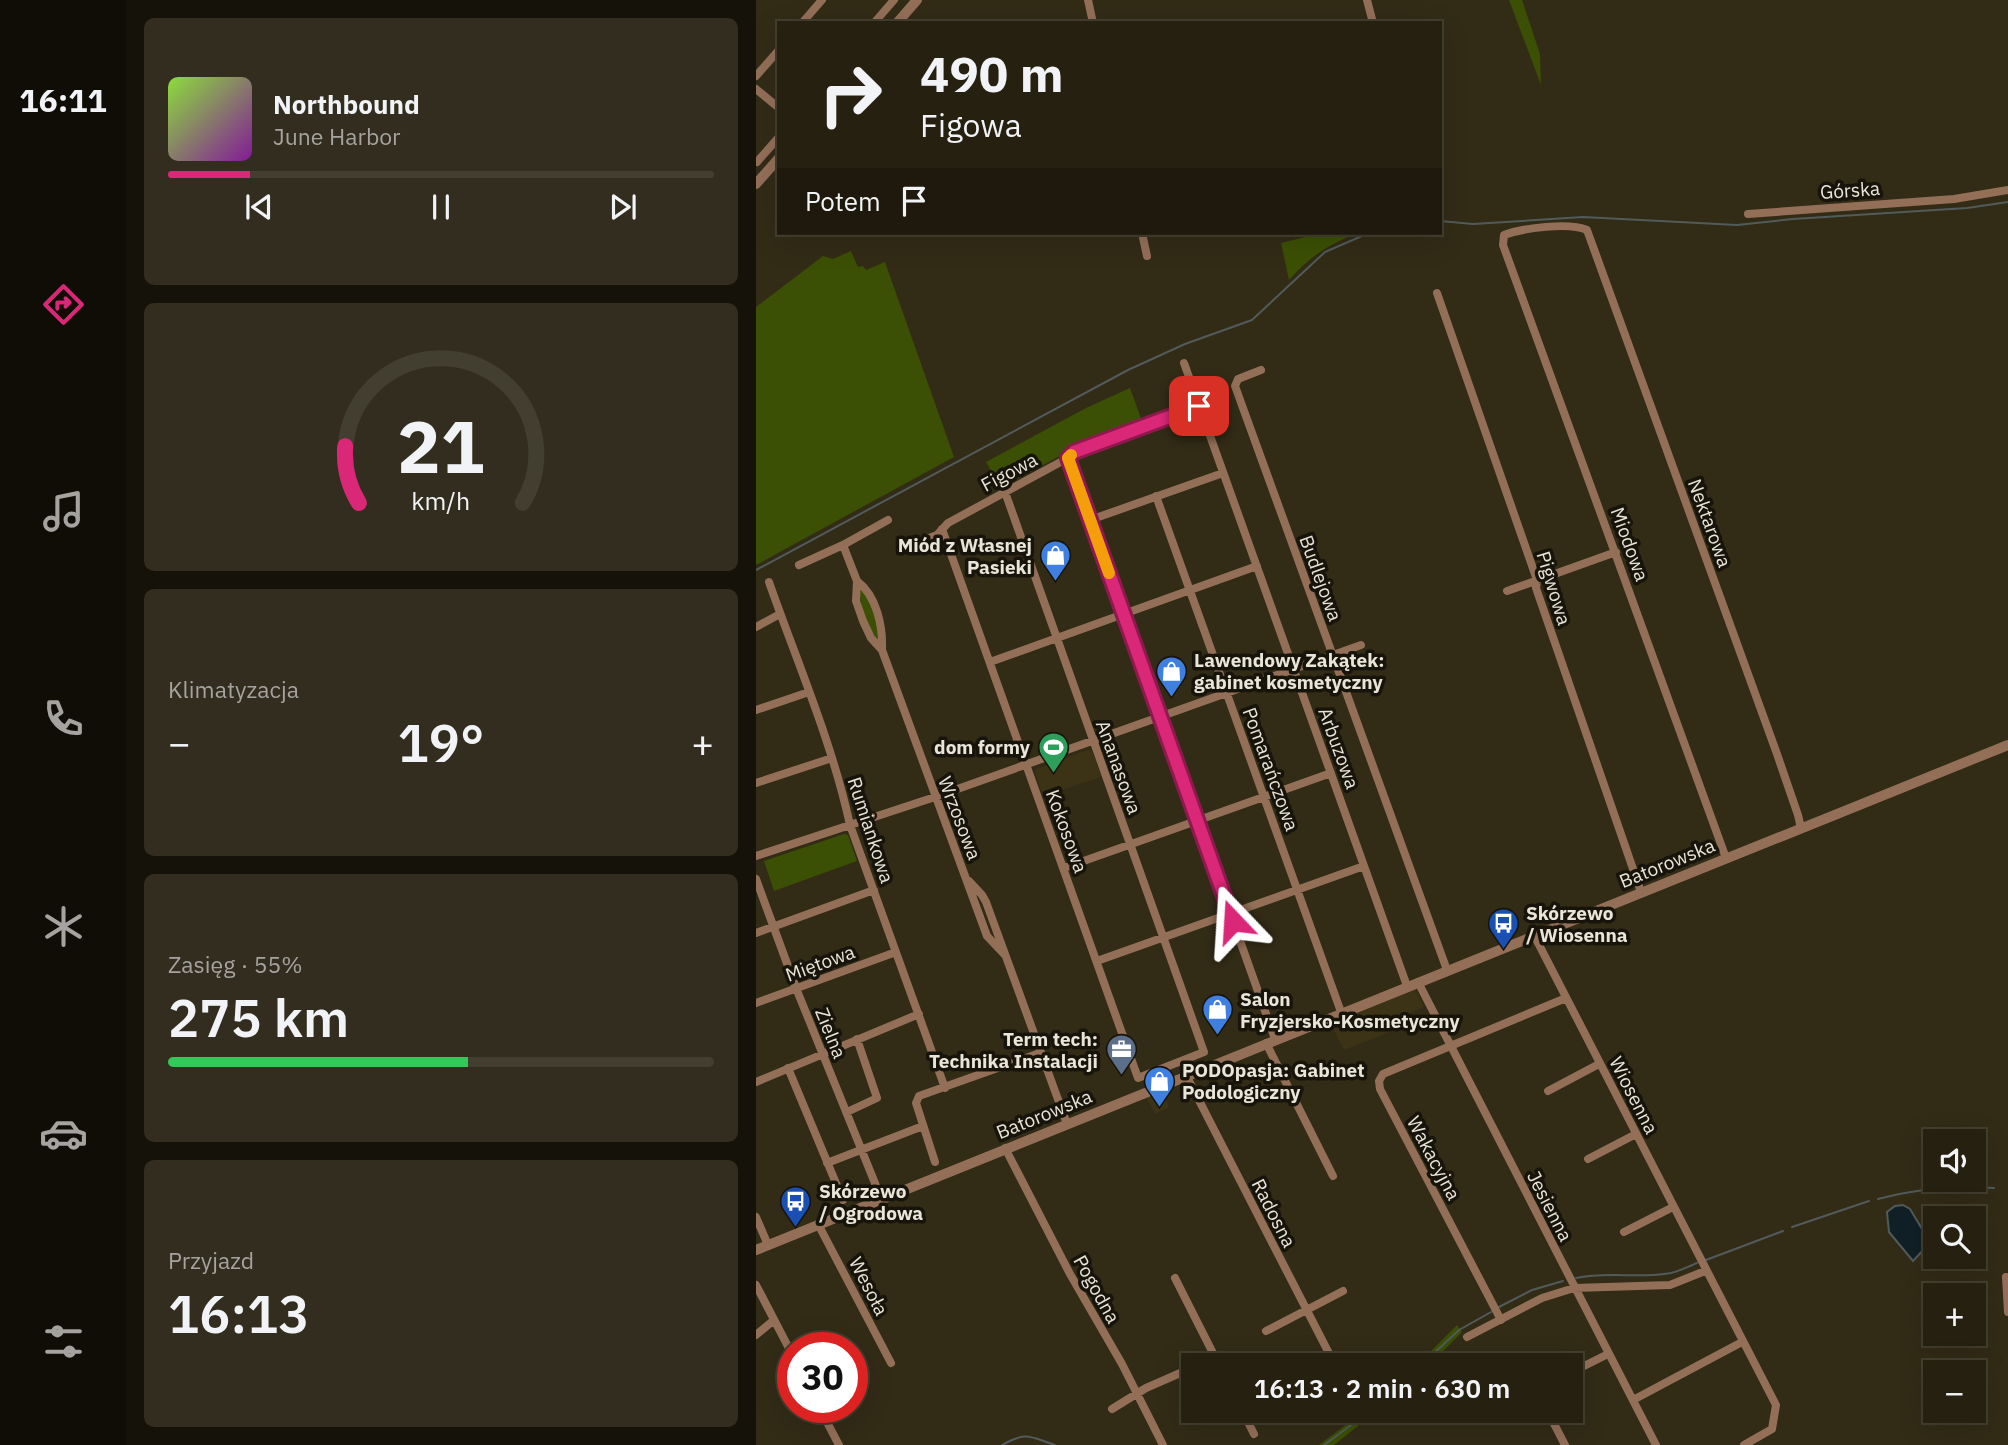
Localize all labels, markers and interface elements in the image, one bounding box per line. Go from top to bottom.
text: 490 m [920,42,1064,105]
icon: right [805,49,896,140]
text: 16:11 [19,79,107,121]
text: Northbound [273,87,420,121]
text: Figowa [920,104,1022,146]
text: June Harbor [273,121,401,151]
street label: Górska [1819,176,1881,204]
icon: arrive [895,182,933,220]
text: Potem [805,184,881,218]
icon: previous [240,188,278,226]
icon: pause [422,188,460,226]
icon: next [604,188,642,226]
icon: directions [39,280,88,329]
pin [1169,376,1229,436]
icon: arrive [1180,387,1218,425]
text: 21 [397,399,485,494]
street label: Figowa [977,447,1041,497]
street label: Nektarowa [1683,475,1737,571]
text: km/h [412,484,470,517]
icon: music [39,487,88,536]
street label: Miodowa [1606,504,1654,584]
street label: Budlejowa [1294,532,1348,624]
place label: Miód z Własnej Pasieki [898,533,1032,579]
shop icon: Miód z Własnej Pasieki [1038,539,1072,583]
street label: Pigwowa [1531,548,1577,628]
place label: Lawendowy Zakątek: gabinet kosmetyczny [1194,648,1384,694]
shop icon: Lawendowy Zakątek: gabinet kosmetyczny [1154,654,1188,698]
text: Klimatyzacja [168,674,299,704]
icon: phone [39,694,88,743]
street label: Pomarańczowa [1238,704,1304,834]
street label: Arbuzowa [1313,704,1365,792]
text: 19° [398,709,484,776]
street label: Ananasowa [1091,717,1147,817]
text: − [168,718,191,767]
text: + [691,718,714,767]
sports icon: dom formy [1036,730,1070,774]
place label: dom formy [934,735,1031,759]
street label: Wrzosowa [933,773,987,863]
street label: Rumiankowa [843,774,899,886]
street label: Kokosowa [1041,786,1093,876]
street label: Batorowska [1616,833,1718,893]
position arrow [1196,884,1270,958]
place label: Skórzewo / Wiosenna [1526,901,1628,947]
icon: climate [39,902,88,951]
bus stop icon: Skórzewo / Wiosenna [1486,907,1520,951]
street label: Miętowa [782,939,858,987]
text: Zasięg · 55% [168,949,303,979]
text: 275 km [168,984,349,1051]
place label: Salon Fryzjersko-Kosmetyczny [1240,987,1460,1033]
shop icon: Salon Fryzjersko-Kosmetyczny [1200,993,1234,1037]
street label: Zielna [810,1004,852,1062]
place label: Term tech: Technika Instalacji [929,1027,1098,1073]
office icon: Term tech: Technika Instalacji [1104,1033,1138,1077]
street label: Wiosenna [1604,1052,1664,1138]
place label: PODOpasja: Gabinet Podologiczny [1182,1058,1365,1104]
shop icon: PODOpasja: Gabinet Podologiczny [1142,1064,1176,1108]
street label: Batorowska [993,1084,1095,1144]
icon: car [39,1109,88,1158]
street label: Wakacyjna [1402,1112,1466,1204]
map controls [1923,1129,1986,1423]
button: sound [1923,1129,1986,1192]
street label: Jesienna [1522,1167,1578,1245]
street label: Radosna [1247,1175,1301,1251]
place label: Skórzewo / Ogrodowa [819,1179,923,1225]
bus stop icon: Skórzewo / Ogrodowa [779,1185,813,1229]
button: search [1923,1206,1986,1269]
text: Przyjazd [168,1245,254,1275]
street label: Pogodna [1068,1251,1126,1327]
street label: Wesoła [844,1253,894,1319]
text: 16:13 [168,1280,309,1347]
button: + [1923,1283,1986,1346]
icon: filters [39,1317,88,1366]
speed limit sign: 30 [777,1332,868,1423]
button: − [1923,1360,1986,1423]
text: 16:13 · 2 min · 630 m [1254,1371,1510,1405]

